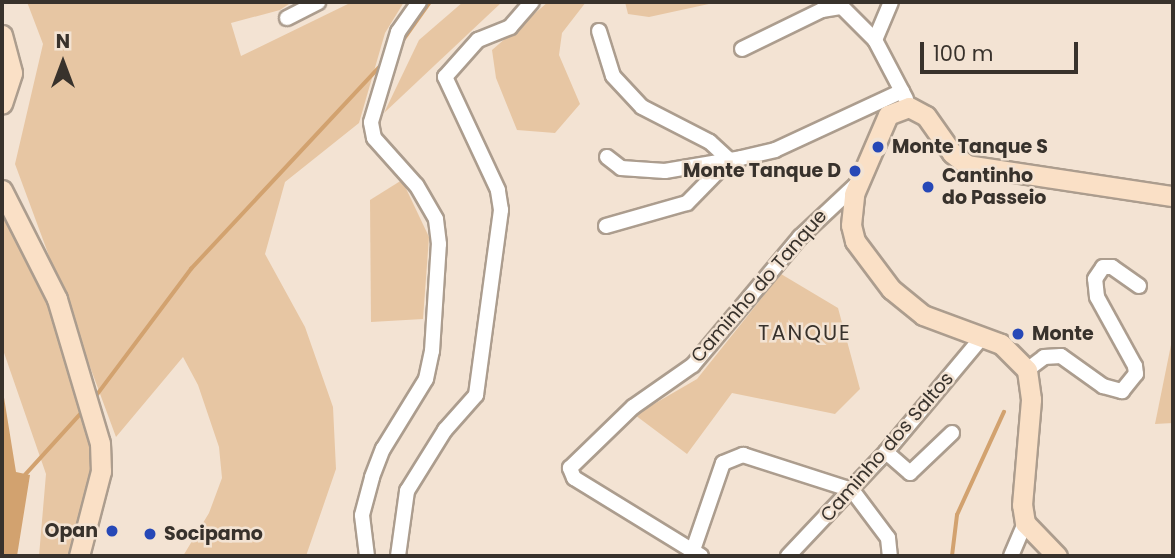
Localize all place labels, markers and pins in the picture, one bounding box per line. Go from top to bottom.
place label: Monte Tanque S [892,136,1048,158]
marker: Monte Tanque S [870,139,886,155]
place label: Monte Tanque D [683,160,841,182]
marker: Monte Tanque D [847,163,863,179]
place label: Cantinho do Passeio [942,165,1046,209]
marker: Cantinho do Passeio [920,179,936,195]
place label: Monte [1032,323,1094,345]
marker: Monte [1010,326,1026,342]
place label: Opan [44,520,98,542]
marker: Opan [104,523,120,539]
place label: Socipamo [164,523,263,545]
marker: Socipamo [142,526,158,542]

